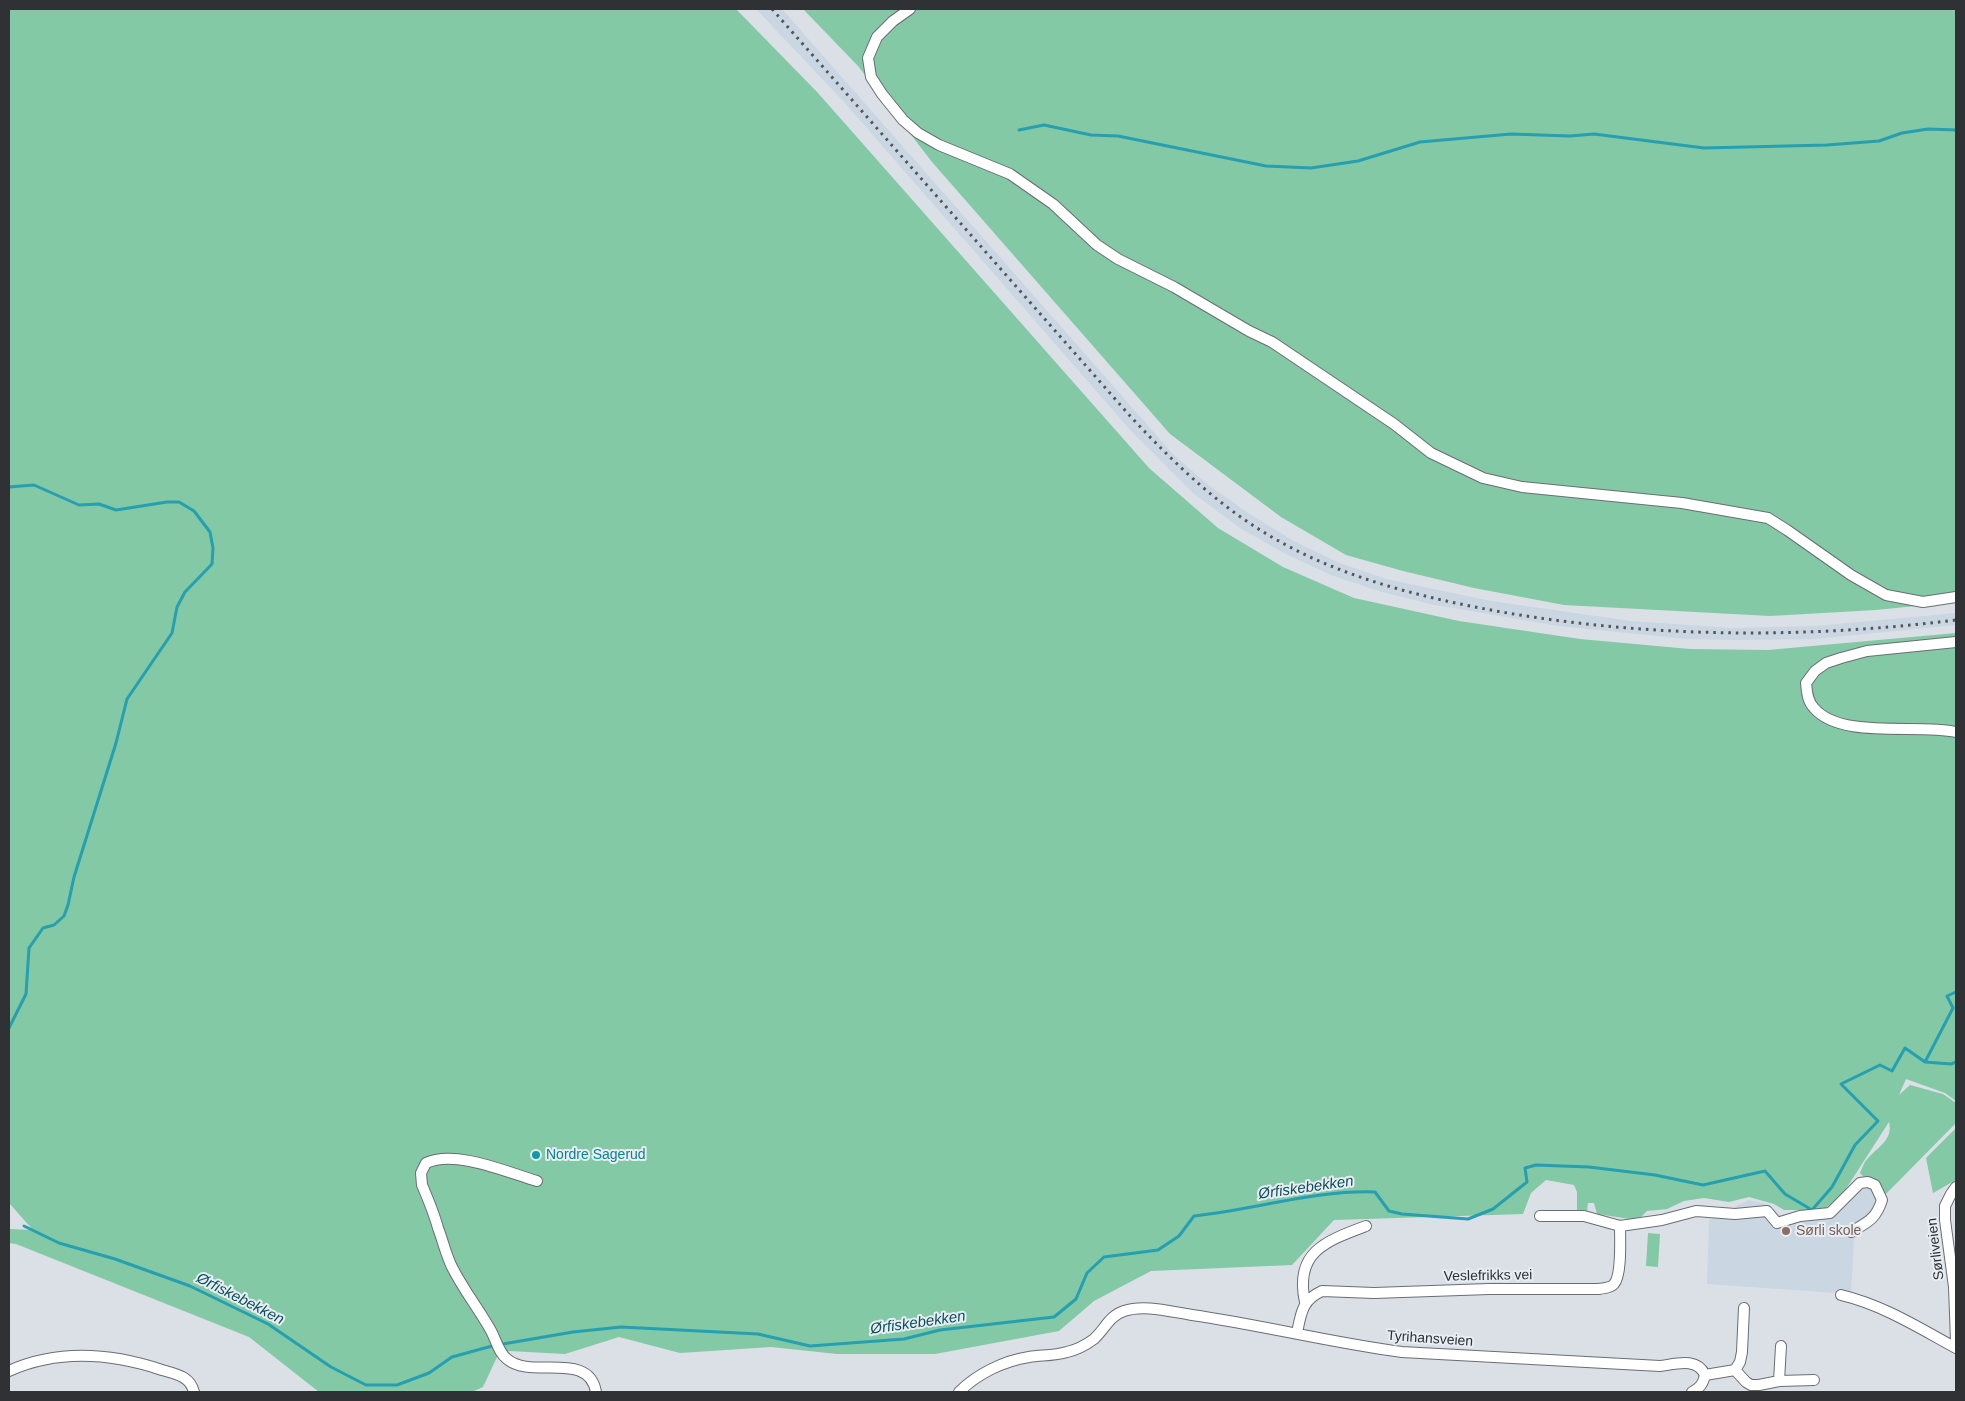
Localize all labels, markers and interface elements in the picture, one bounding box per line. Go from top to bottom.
place label: Nordre Sagerud [546,1147,646,1163]
marker: Nordre Sagerud [530,1149,542,1161]
water label: Ørfiskebekken [1257,1172,1355,1204]
street label: Sørliveien [1924,1217,1948,1281]
place label: Sørli skole [1796,1223,1861,1239]
marker: Sørli skole [1780,1225,1792,1237]
street label: Veslefrikks vei [1444,1267,1532,1285]
water label: Ørfiskebekken [193,1269,287,1329]
water label: Ørfiskebekken [869,1307,967,1339]
street label: Tyrihansveien [1386,1328,1474,1350]

